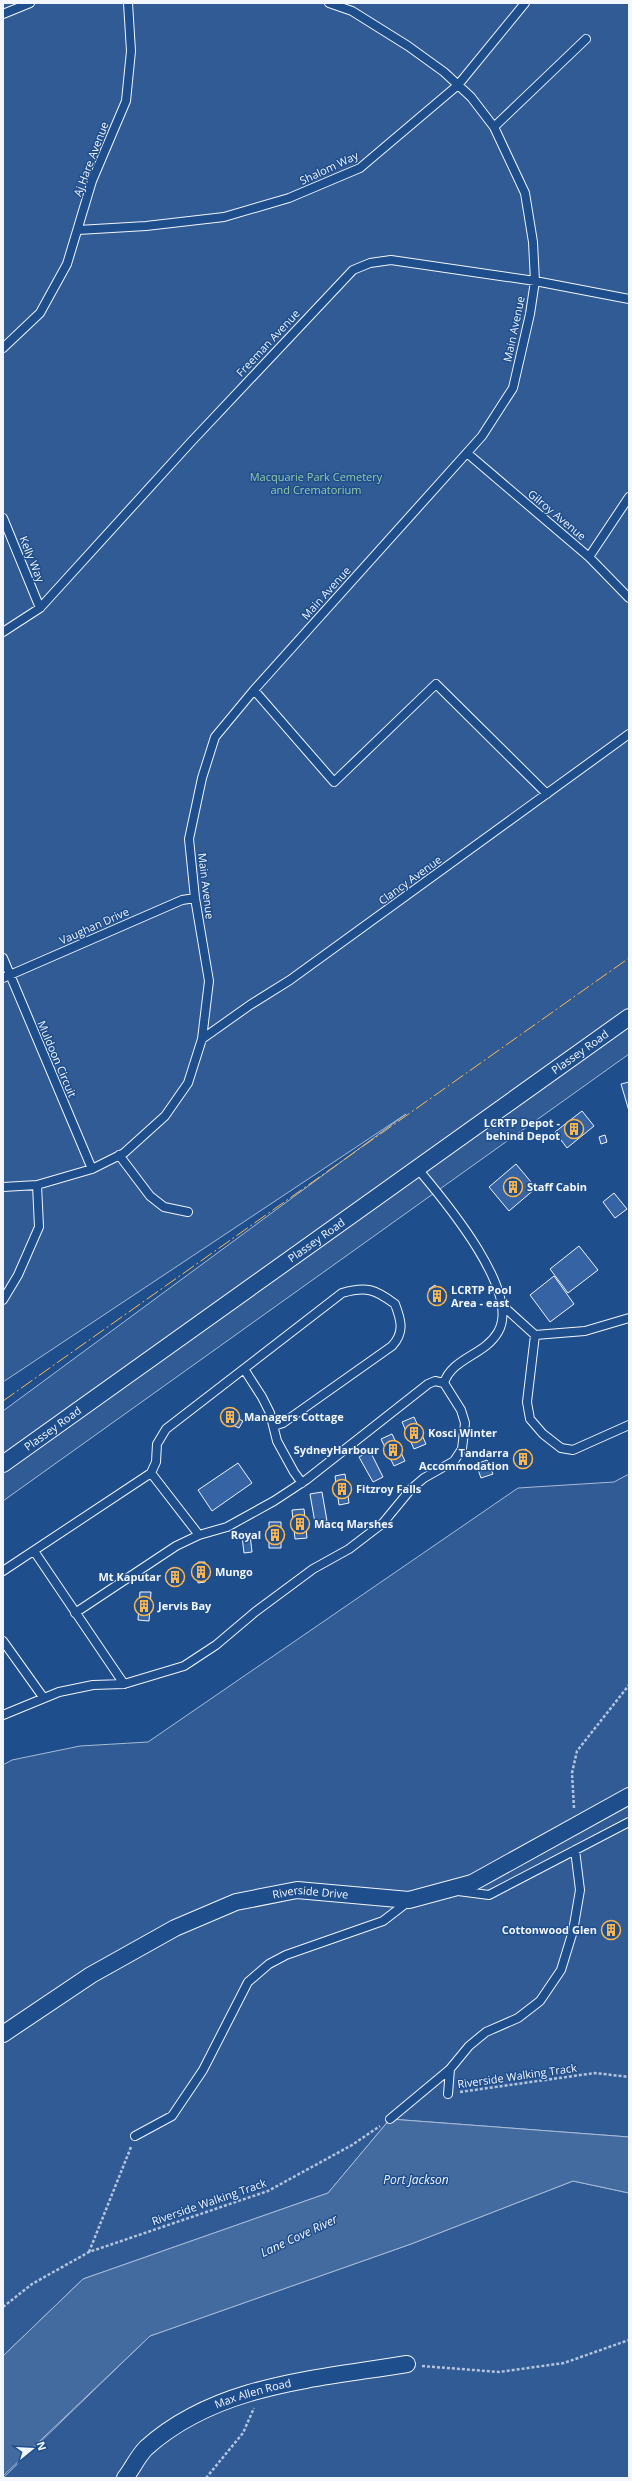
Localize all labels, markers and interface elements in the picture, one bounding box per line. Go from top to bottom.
street label: Aj Hare Avenue [69,119,112,198]
street label: Shalom Way [297,147,361,188]
street label: Main Avenue [499,295,528,363]
street label: Freeman Avenue [233,306,303,379]
park label: Macquarie Park Cemetery and Crematorium [250,469,383,497]
street label: Gilroy Avenue [525,486,589,543]
street label: Kelly Way [16,533,49,585]
street label: Main Avenue [298,563,354,622]
street label: Main Avenue [195,852,218,920]
street label: Clancy Avenue [375,852,444,908]
street label: Vaughan Drive [57,903,131,948]
street label: Muldoon Circuit [35,1018,80,1099]
street label: Plassey Road [548,1026,611,1077]
place label: LCRTP Depot - behind Depot [484,1115,560,1143]
building icon: LCRTP Depot - behind Depot [563,1118,585,1140]
building icon: Staff Cabin [502,1176,524,1198]
place label: Staff Cabin [527,1179,587,1194]
street label: Plassey Road [284,1214,348,1265]
place label: LCRTP Pool Area - east [451,1282,512,1310]
building icon: LCRTP Pool Area - east [426,1285,448,1307]
street label: Plassey Road [21,1403,84,1454]
building icon: Managers Cottage [219,1406,241,1428]
place label: Managers Cottage [244,1409,344,1424]
building icon: Kosci Winter [403,1422,425,1444]
place label: Kosci Winter [428,1425,497,1440]
building icon: SydneyHarbour [382,1439,404,1461]
place label: SydneyHarbour [294,1442,379,1457]
place label: Tandarra Accommodation [419,1445,509,1473]
building icon: Tandarra Accommodation [512,1448,534,1470]
building icon: Fitzroy Falls [331,1478,353,1500]
place label: Fitzroy Falls [356,1481,422,1496]
building icon: Macq Marshes [289,1513,311,1535]
place label: Macq Marshes [314,1516,394,1531]
building icon: Royal [264,1524,286,1546]
place label: Royal [231,1527,261,1542]
building icon: Mungo [190,1561,212,1583]
place label: Mungo [215,1564,253,1579]
building icon: Mt Kaputar [164,1566,186,1588]
place label: Mt Kaputar [98,1569,161,1584]
building icon: Jervis Bay [133,1595,155,1617]
place label: Jervis Bay [157,1598,212,1613]
street label: Riverside Drive [271,1882,349,1902]
building icon: Cottonwood Glen [600,1919,622,1941]
place label: Cottonwood Glen [502,1922,597,1937]
street label: Riverside Walking Track [456,2060,578,2091]
water label: Port Jackson [383,2171,449,2188]
street label: Riverside Walking Track [149,2175,268,2228]
water label: Lane Cove River [258,2210,341,2261]
street label: Max Allen Road [212,2375,292,2412]
north arrow [12,2429,52,2469]
text: N [33,2439,51,2452]

